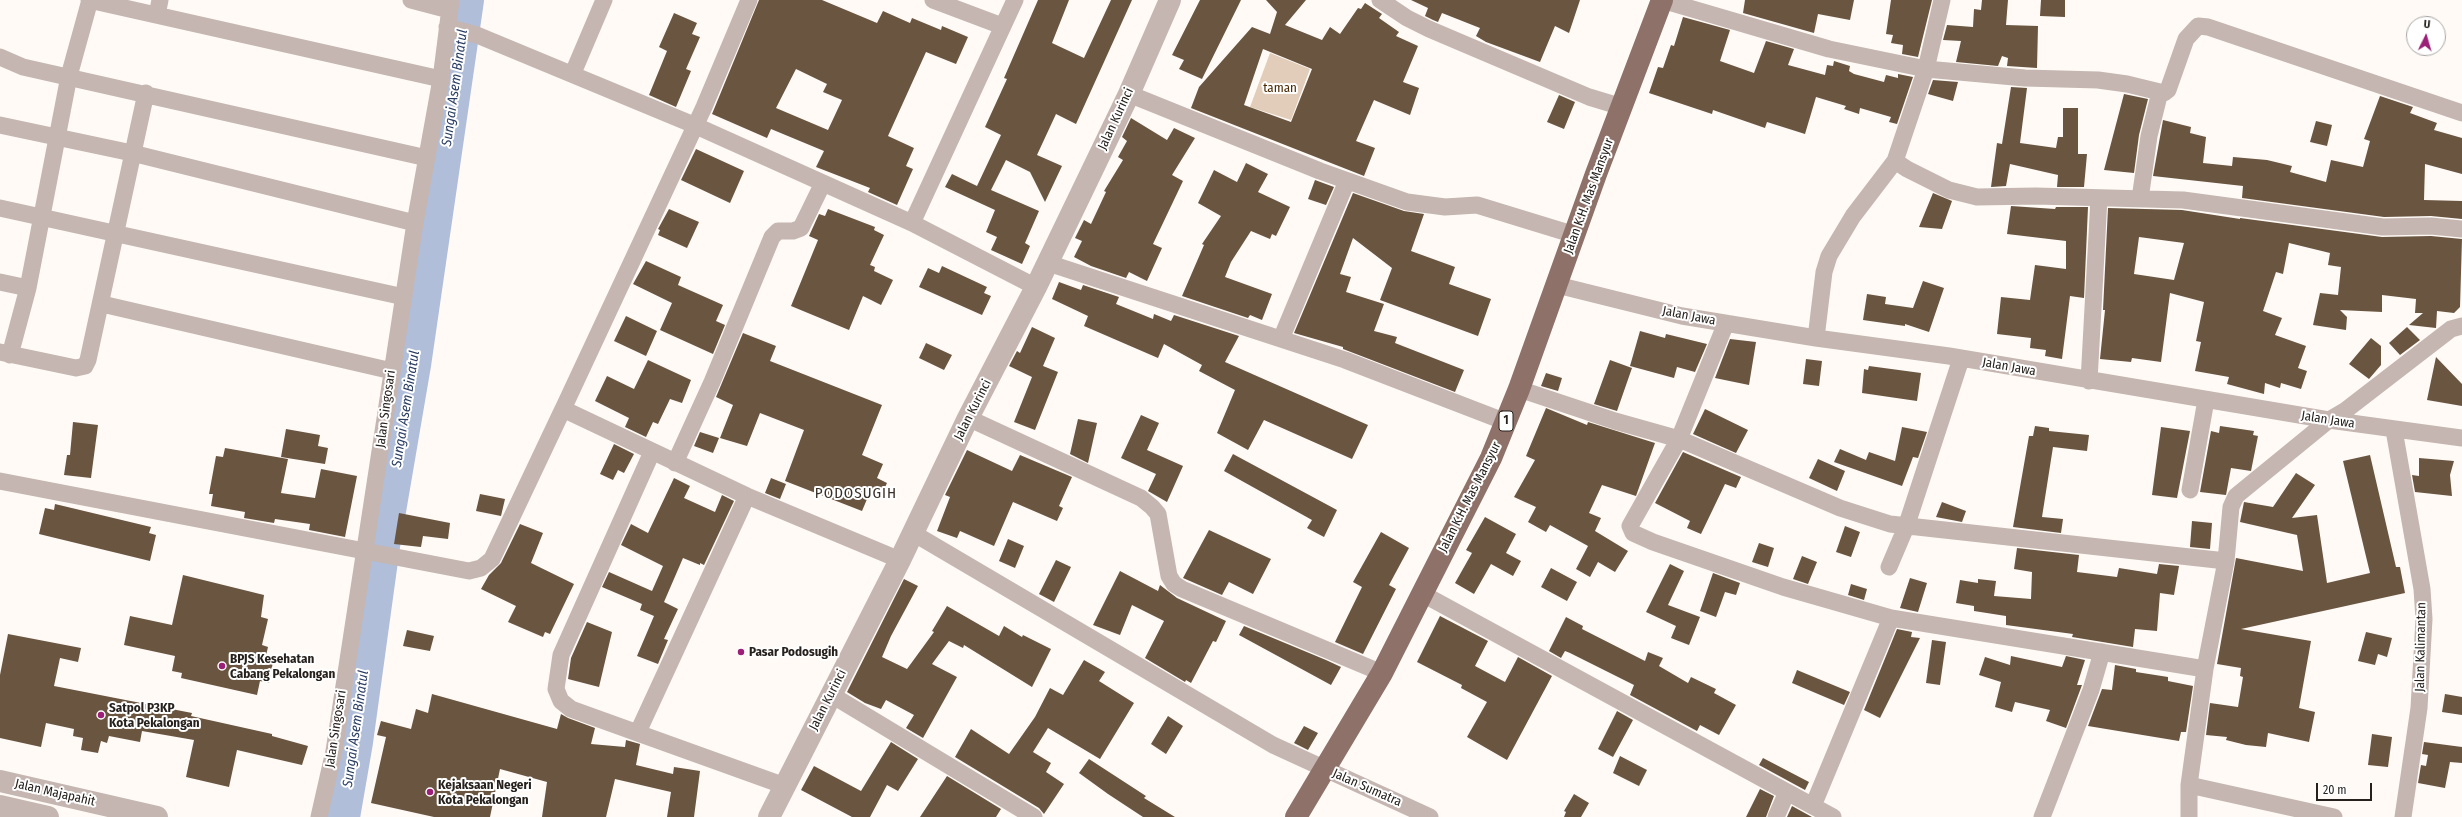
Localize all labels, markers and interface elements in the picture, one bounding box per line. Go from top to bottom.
north arrow [2406,16,2446,56]
text: U [2423,18,2431,31]
water label: Sungai Asem Binatul [438,29,472,147]
park label: taman [1263,80,1297,96]
street label: Jalan Kurinci [1095,86,1137,152]
street label: Jalan K.H. Mas Mansyur [1561,136,1617,256]
street label: Jalan Jawa [1661,303,1717,329]
water label: Sungai Asem Binatul [388,350,424,468]
street label: Jalan Jawa [1981,355,2037,379]
street label: Jalan Singosari [373,369,399,449]
street label: Jalan Kurinci [951,377,995,443]
street label: Jalan Jawa [2300,408,2356,432]
road number: 1 [1499,411,1513,431]
street label: Jalan K.H. Mas Mansyur [1435,439,1505,555]
district label: PODOSUGIH [815,485,897,503]
street label: Jalan Kalimantan [2412,602,2430,692]
place label: Pasar Podosugih [749,644,838,660]
marker: Pasar Podosugih [736,647,746,657]
place label: BPJS Kesehatan Cabang Pekalongan [230,651,335,682]
marker: BPJS Kesehatan Cabang Pekalongan [217,661,227,671]
street label: Jalan Kurinci [806,667,850,733]
water label: Sungai Asem Binatul [339,670,373,788]
street label: Jalan Singosari [322,689,350,769]
place label: Satpol P3KP Kota Pekalongan [109,700,200,731]
marker: Satpol P3KP Kota Pekalongan [96,710,106,720]
street label: Jalan Sumatra [1330,766,1404,810]
scale bar [2318,775,2374,801]
street label: Jalan Majapahit [13,776,97,810]
place label: Kejaksaan Negeri Kota Pekalongan [438,777,532,808]
text: 20 m [2323,783,2347,797]
marker: Kejaksaan Negeri Kota Pekalongan [425,787,435,797]

